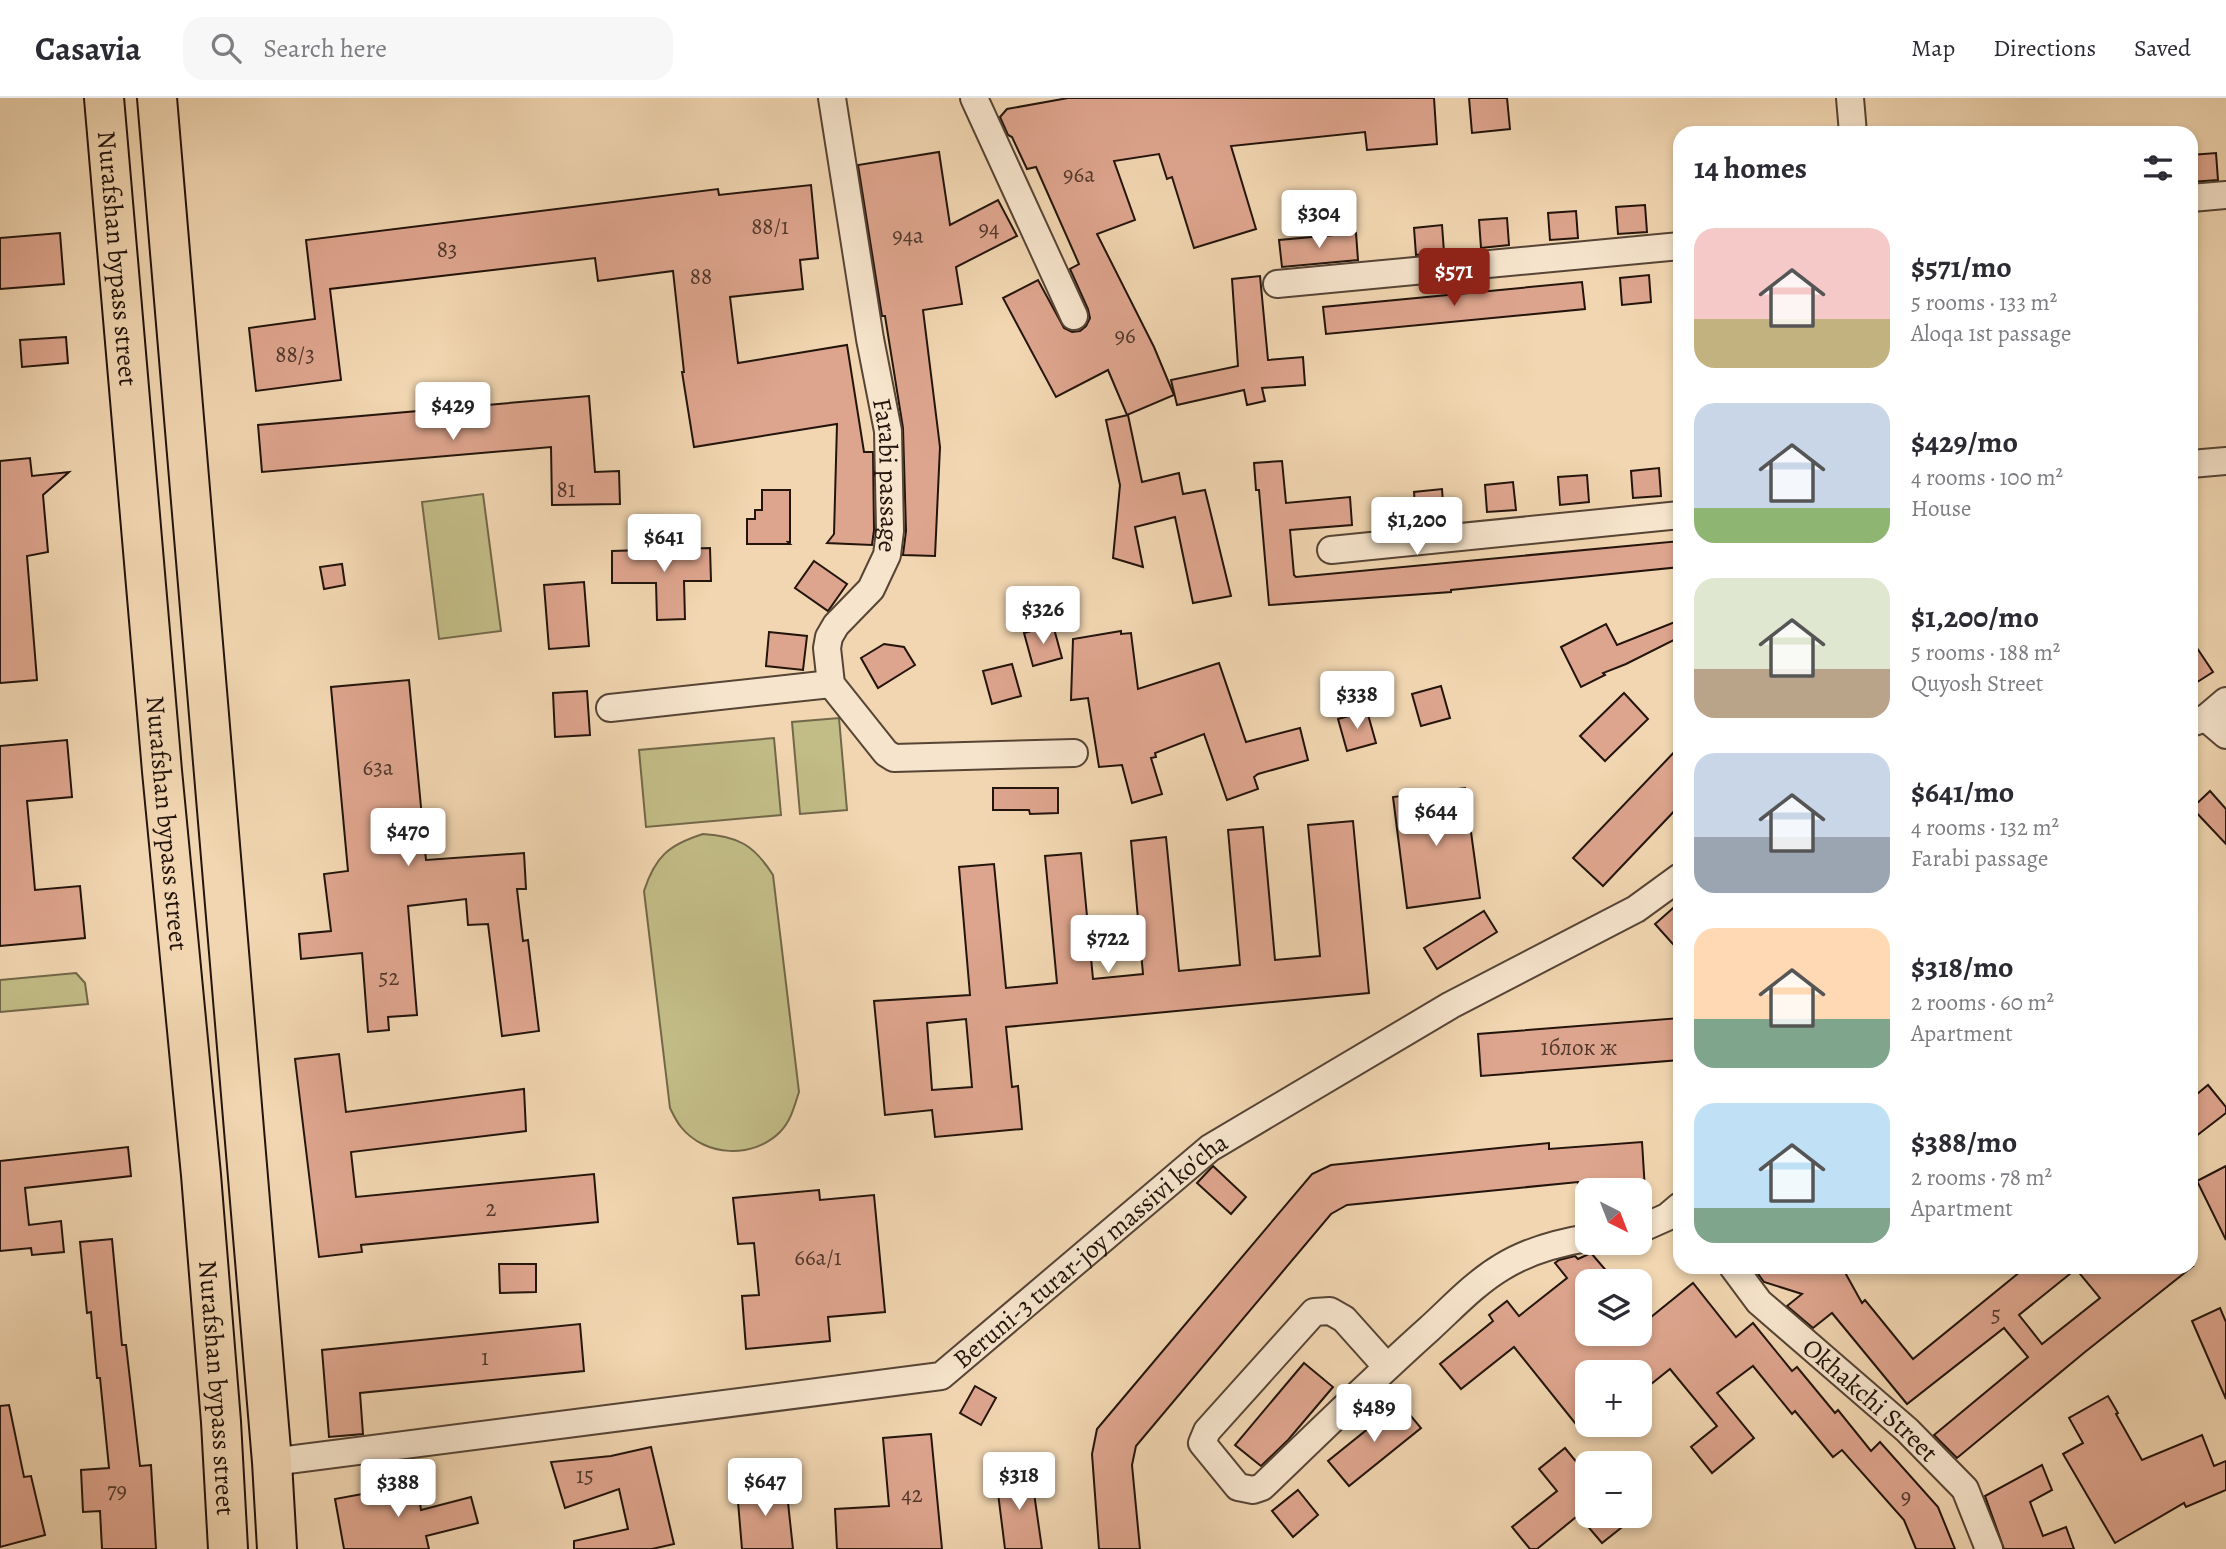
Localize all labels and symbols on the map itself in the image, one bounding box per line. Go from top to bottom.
street label: Nurafshan bypass street [89,129,146,388]
house number: 96a [1063,159,1095,190]
pin: $304 [1278,190,1360,250]
house number: 88/1 [751,211,789,242]
house number: 94 [979,213,999,244]
house number: 94a [892,220,924,251]
house number: 83 [437,234,457,265]
pin: $571 [1413,248,1495,308]
house number: 88 [690,261,712,292]
house number: 96 [1114,320,1136,351]
house number: 88/3 [275,339,315,370]
pin: $429 [412,382,494,442]
street label: Farabi passage [864,395,907,555]
house number: 81 [556,474,576,505]
pin: $1,200 [1360,498,1474,557]
pin: $641 [623,514,705,574]
pin: $326 [1002,587,1084,646]
pin: $338 [1316,672,1398,731]
street label: Nurafshan bypass street [138,694,196,953]
house number: 63a [363,752,394,783]
pin: $644 [1395,788,1477,848]
pin: $470 [367,808,449,868]
pin: $722 [1067,916,1149,975]
house number: 52 [379,962,399,993]
house number: 1блок ж [1541,1032,1617,1063]
street label: Beruni-3 turar-joy massivi ko'cha [946,1124,1234,1376]
north arrow [1575,1178,1652,1255]
house number: 2 [486,1193,497,1224]
house number: 66a/1 [794,1242,842,1273]
street label: Nurafshan bypass street [190,1259,243,1517]
house number: 5 [1991,1299,2001,1330]
street label: Okhakchi Street [1795,1330,1946,1470]
house number: 1 [481,1342,489,1373]
pin: $489 [1333,1384,1415,1444]
pin: $318 [978,1452,1060,1512]
pin: $647 [724,1458,806,1518]
pin: $388 [357,1460,439,1519]
house number: 15 [576,1460,594,1491]
house number: 79 [107,1475,127,1506]
house number: 42 [901,1479,923,1510]
house number: 9 [1901,1481,1911,1512]

